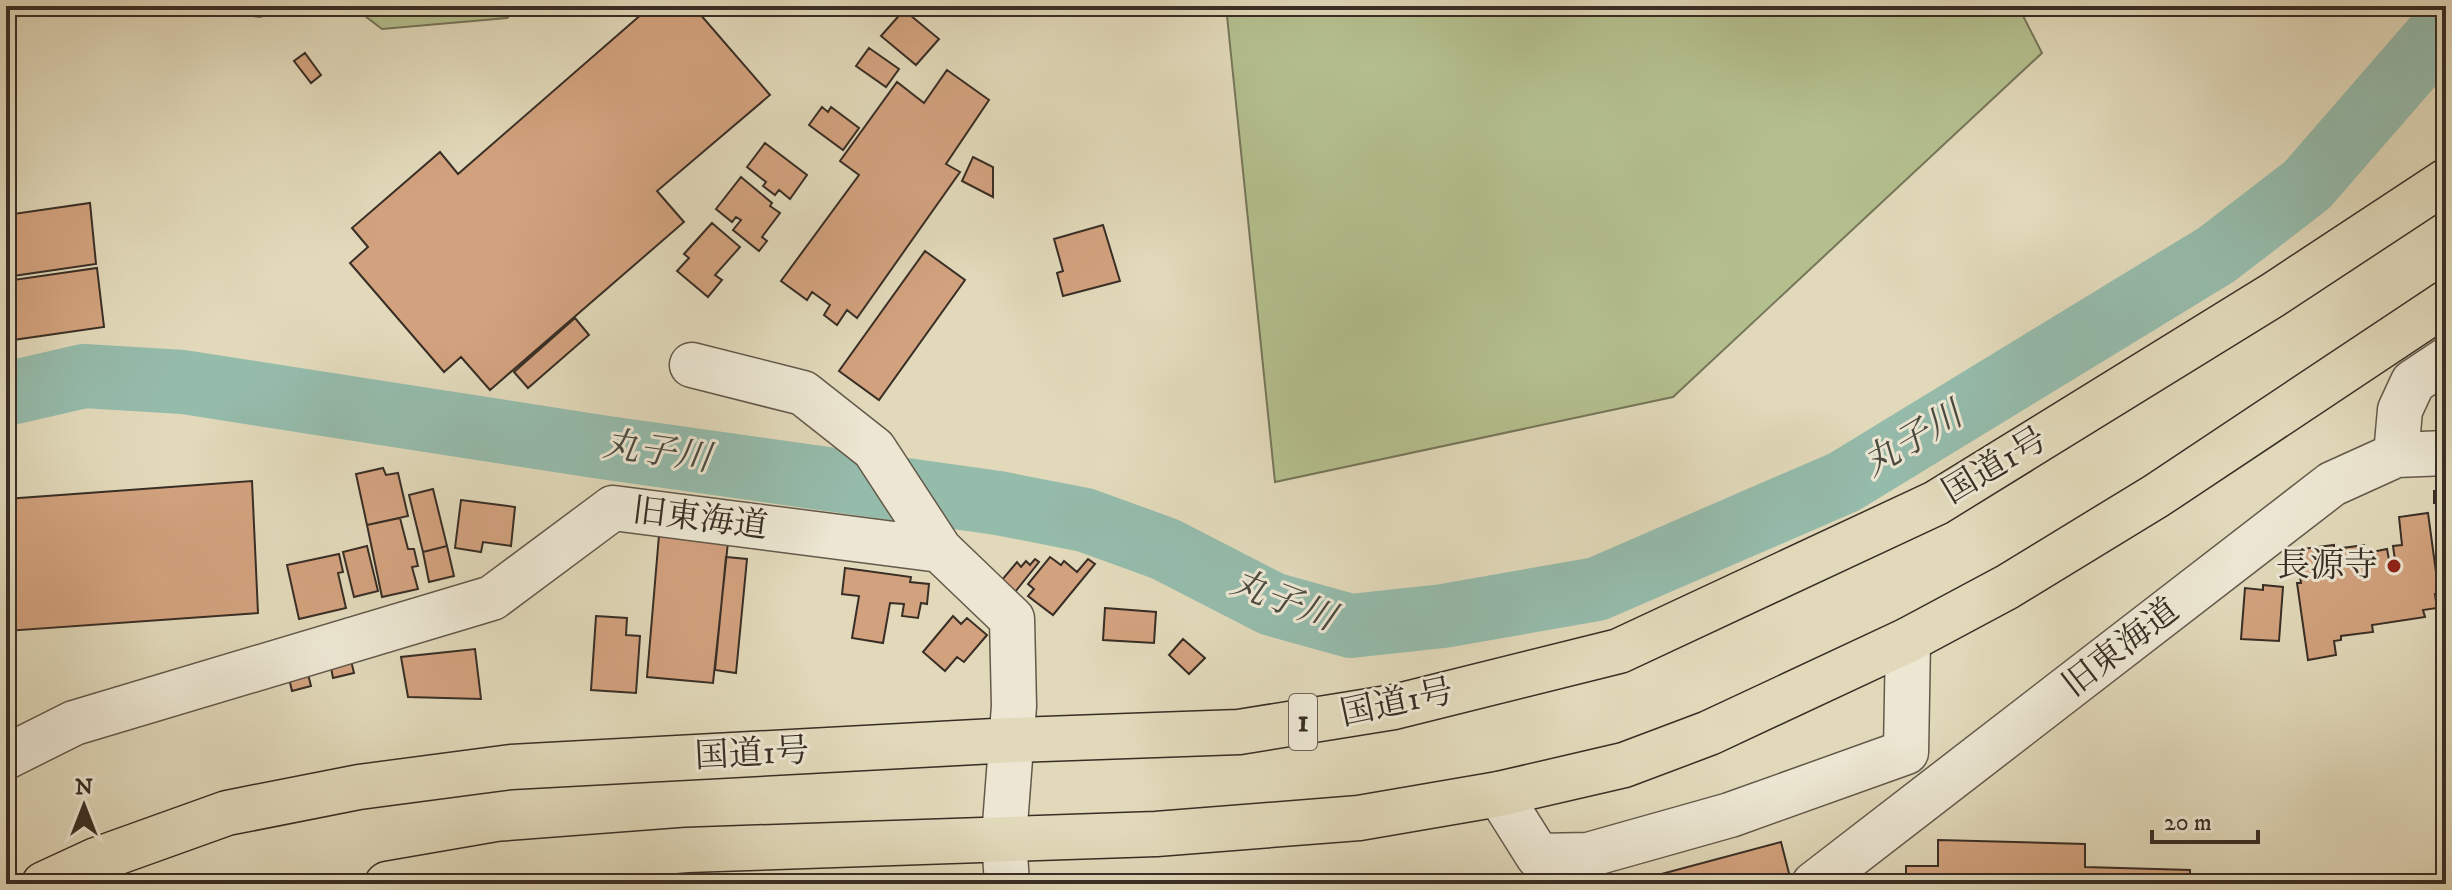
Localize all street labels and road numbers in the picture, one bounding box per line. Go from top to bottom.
street label: 国道1号 [1935,419,2055,513]
street label: 旧東海道 [630,490,770,548]
street label: 旧東海道 [2054,590,2188,706]
street label: 国道1号 [1337,671,1457,735]
road number: 1 [1289,694,1317,750]
street label: 国道1号 [694,730,810,778]

